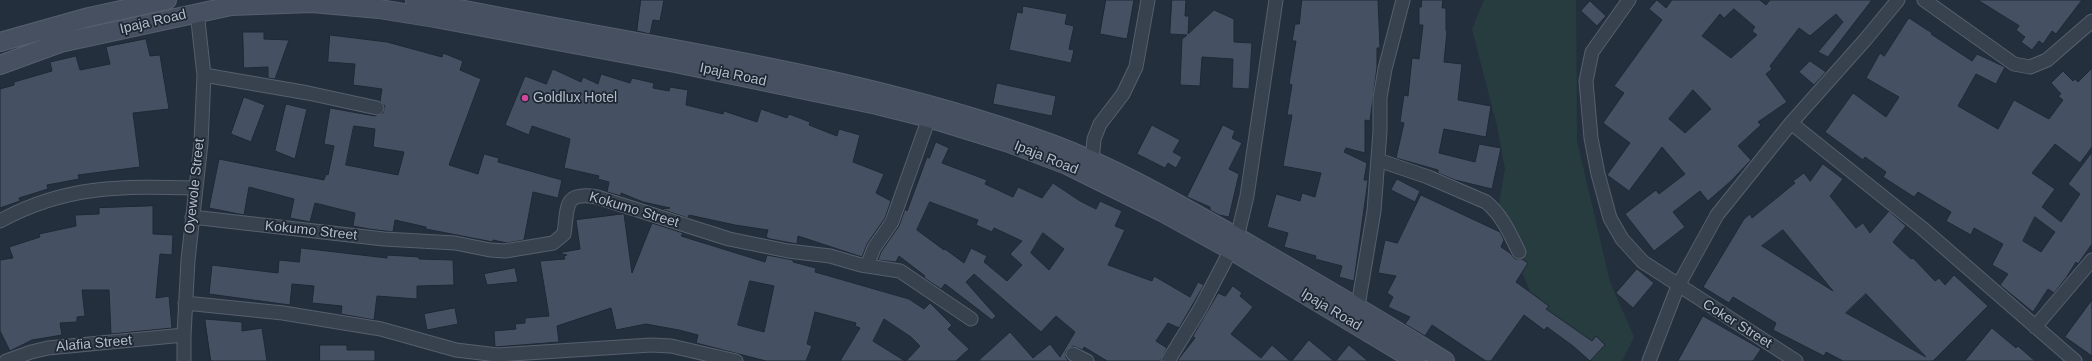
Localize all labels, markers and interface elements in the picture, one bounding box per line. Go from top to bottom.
street label: Ipaja Road [118,6,188,38]
street label: Ipaja Road [698,60,768,90]
place label: Goldlux Hotel [533,90,617,106]
marker: Goldlux Hotel [520,93,530,103]
street label: Oyewole Street [182,138,208,234]
street label: Ipaja Road [1011,138,1081,178]
street label: Kokumo Street [587,188,681,232]
street label: Kokumo Street [264,218,358,244]
street label: Ipaja Road [1298,285,1364,335]
street label: Coker Street [1699,296,1775,352]
street label: Alafia Street [55,332,133,356]

